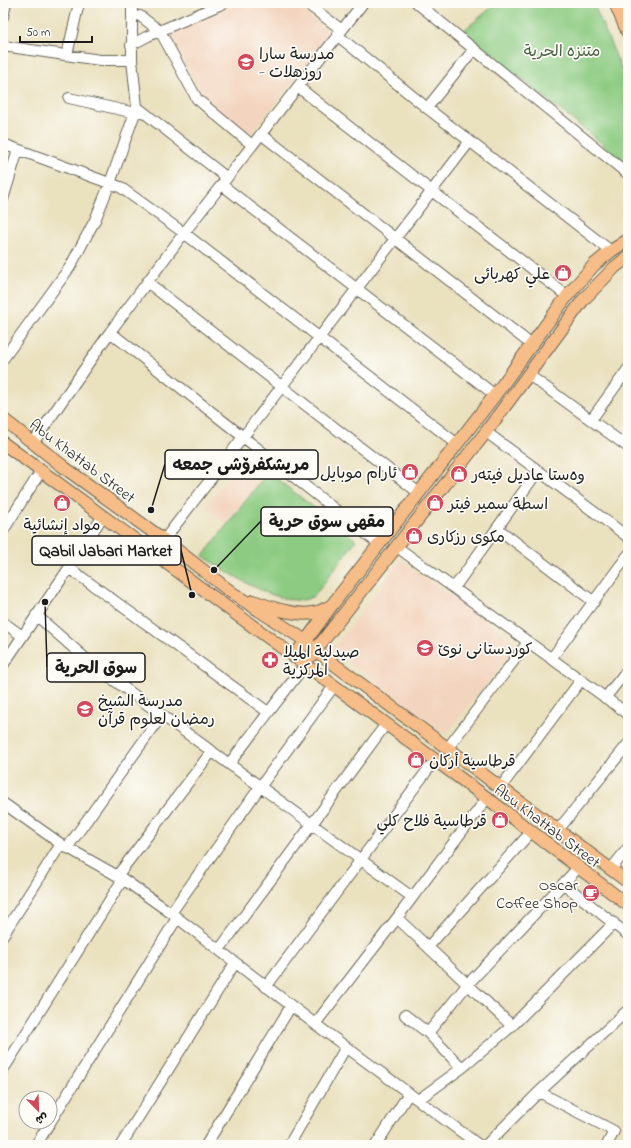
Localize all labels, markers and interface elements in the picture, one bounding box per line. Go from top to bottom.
scale bar [20,18,92,44]
text: 50 m [26,24,50,42]
park label: متنزه الحرية [524,40,600,64]
place label: مدرسة سارا - روزهلات [259,43,335,85]
school or university icon: مدرسة سارا - روزهلات [236,52,256,72]
place label: علي كهربائى [474,263,550,288]
shop icon: علي كهربائى [553,263,573,283]
street label: Abu Khattab Street [24,414,140,510]
callout: مریشکفرۆشی جمعە [165,450,318,479]
text: مریشکفرۆشی جمعە [173,453,310,478]
place label: ئارام موبايل [320,462,397,486]
shop icon: ئارام موبايل [400,462,420,482]
shop icon: وەستا عادیل فیتەر [449,464,469,484]
place label: وەستا عادیل فیتەر [470,464,585,488]
shop icon: مواد إنشائية [52,493,72,513]
shop icon: اسطة سمير فيتر [425,493,445,513]
place label: اسطة سمير فيتر [446,493,548,517]
callout: مقهى سوق حرية [261,507,393,536]
text: مقهى سوق حرية [269,510,385,535]
place label: مواد إنشائية [24,514,100,538]
shop icon: مكوى رزكارى [404,526,424,546]
place label: مكوى رزكارى [427,526,505,550]
callout: Qabil Jabari Market [32,536,181,565]
text: Qabil Jabari Market [39,539,173,564]
school or university icon: کوردستانی نوێ [415,638,435,658]
place label: کوردستانی نوێ [438,638,533,662]
place label: صيدلية الميلا المركزية [283,641,359,683]
pharmacy icon: صيدلية الميلا المركزية [260,650,280,670]
callout: سوق الحرية [47,653,145,682]
text: سوق الحرية [55,656,137,681]
place label: مدرسة الشيخ رمضان لعلوم قرآن [98,690,215,732]
school or university icon: مدرسة الشيخ رمضان لعلوم قرآن [75,699,95,719]
shop icon: قرطاسية أركان [406,750,426,770]
place label: قرطاسية أركان [429,750,516,774]
street label: Abu Khattab Street [489,779,605,875]
place label: قرطاسية فلاح كلي [376,810,487,835]
shop icon: قرطاسية فلاح كلي [490,810,510,830]
place label: Oscar Coffee Shop [496,874,578,916]
cafe icon: Oscar Coffee Shop [581,883,601,903]
north arrow [18,1090,58,1130]
text: ش [33,1109,50,1128]

